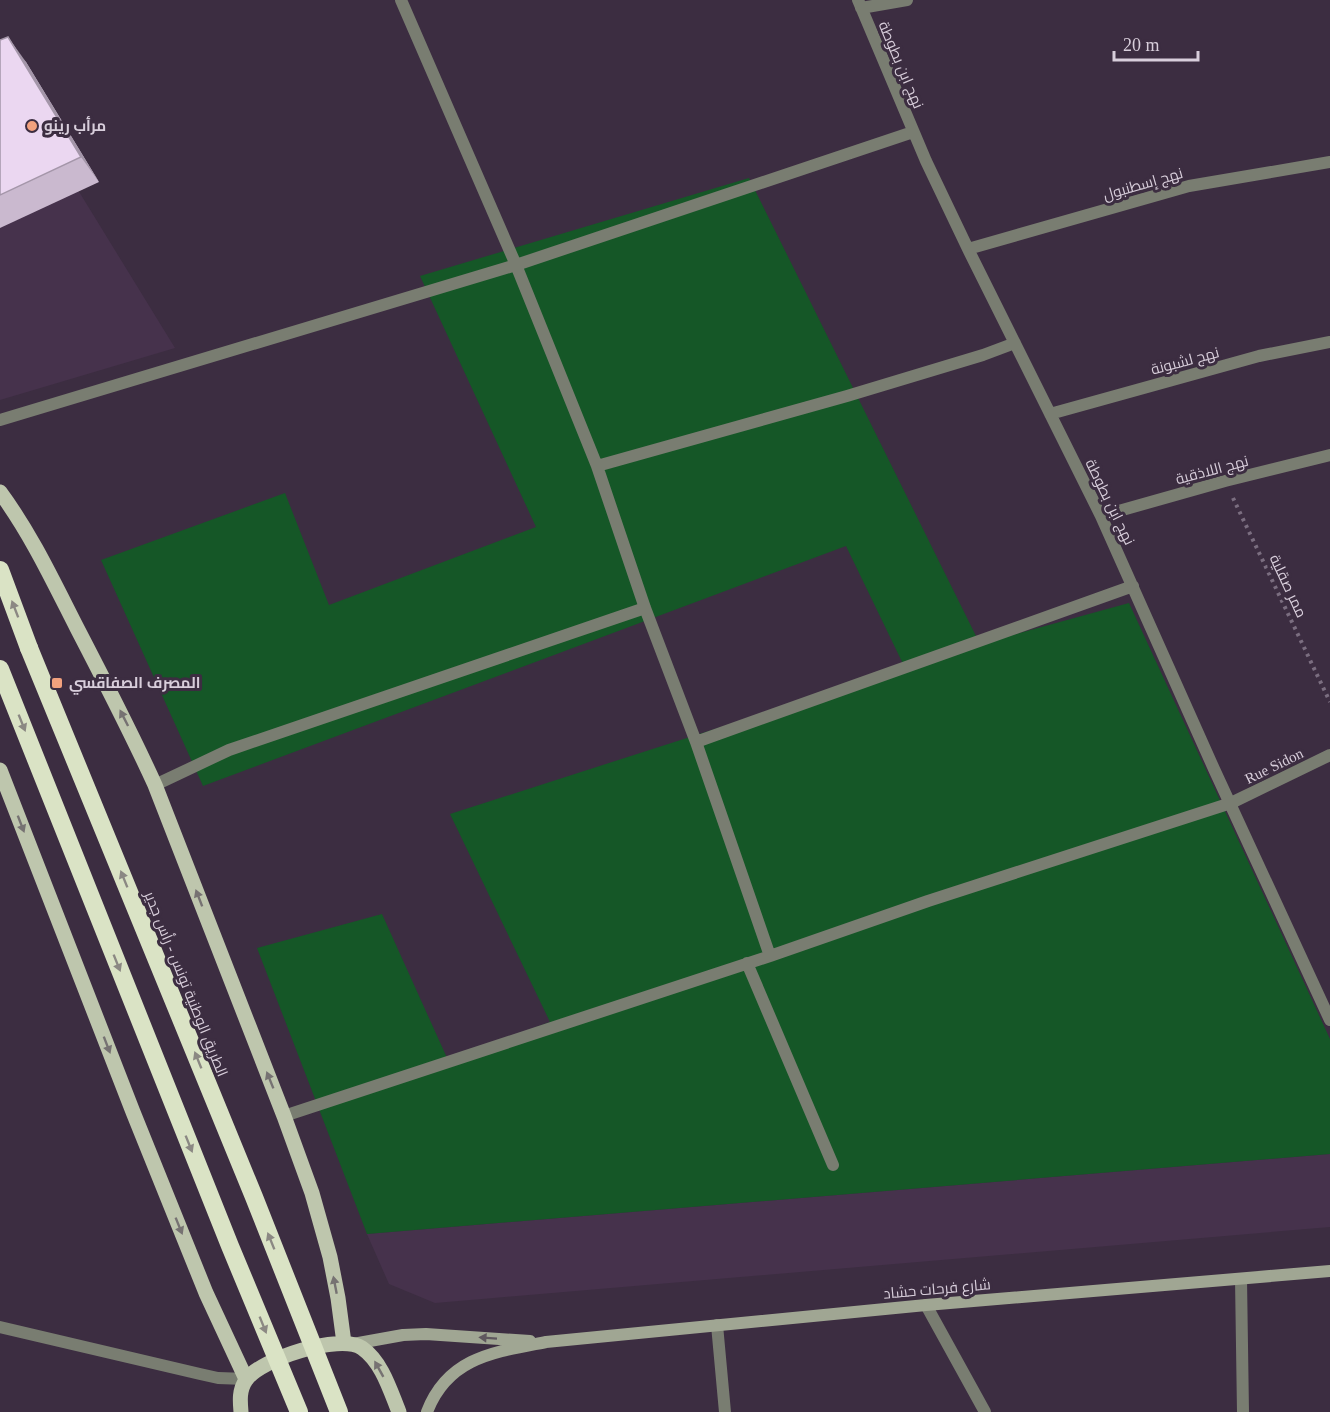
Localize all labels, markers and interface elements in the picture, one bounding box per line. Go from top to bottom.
street label: نهج ابن بطوطة [873,19,927,112]
scale bar [1114,24,1198,62]
text: 20 m [1123,35,1160,55]
place label: مرأب رينو [44,116,106,135]
marker: مرأب رينو [25,119,39,133]
street label: نهج إسطنبول [1101,165,1186,206]
street label: نهج لشبونة [1149,344,1222,381]
street label: نهج اللاذقية [1174,453,1251,490]
street label: نهج ابن بطوطة [1080,457,1138,549]
street label: ممر صقلية [1266,552,1310,620]
one-way arrow [9,600,19,618]
place label: المصرف الصفاقسي [69,675,200,695]
marker: المصرف الصفاقسي [50,676,64,690]
one-way arrow [119,710,128,727]
one-way arrow [17,715,27,733]
street label: Rue Sidon [1242,745,1306,787]
one-way arrow [17,815,26,833]
one-way arrow [119,870,129,888]
street label: الطريق الوطنية تونس - رأس جدير [139,887,232,1080]
one-way arrow [194,889,204,907]
one-way arrow [113,954,122,972]
one-way arrow [103,1036,113,1054]
one-way arrow [193,1051,202,1069]
one-way arrow [265,1071,274,1089]
one-way arrow [185,1135,194,1153]
one-way arrow [174,1218,184,1236]
one-way arrow [266,1231,276,1249]
one-way arrow [330,1275,339,1294]
street label: شارع فرحات حشاد [883,1276,992,1305]
one-way arrow [259,1316,268,1334]
one-way arrow [478,1333,497,1343]
one-way arrow [374,1360,384,1377]

